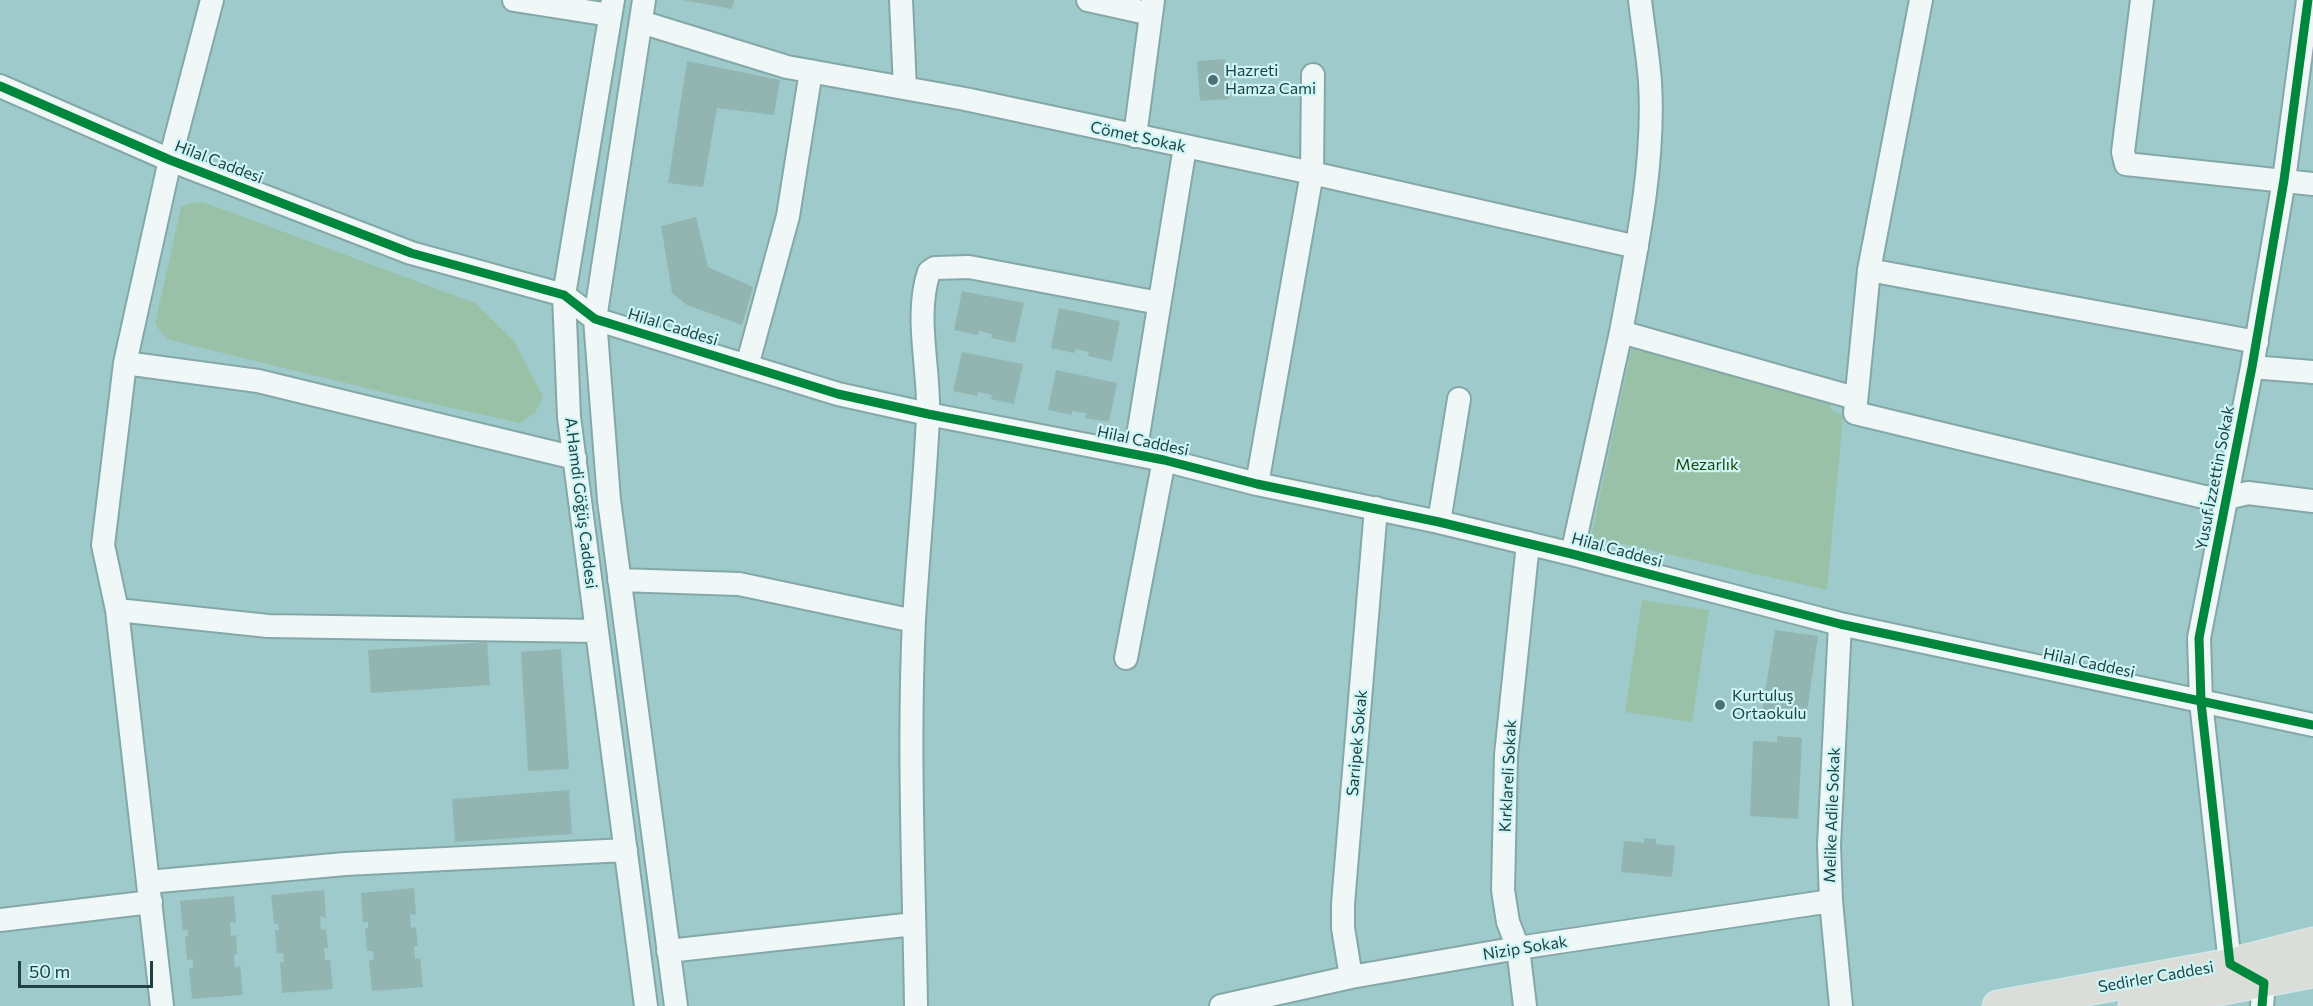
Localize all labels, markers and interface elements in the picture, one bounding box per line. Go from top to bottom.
place label: Hazreti Hamza Cami [1225,61,1316,99]
marker: Hazreti Hamza Cami [1206,73,1220,87]
street label: Cömet Sokak [1089,118,1187,156]
street label: Hilal Caddesi [172,136,266,188]
street label: Hilal Caddesi [626,304,720,350]
street label: Yusuf İzzettin Sokak [2192,404,2238,552]
street label: A.Hamdi Göğüş Caddesi [561,416,601,590]
street label: Hilal Caddesi [1095,422,1191,460]
park label: Mezarlık [1675,455,1739,475]
street label: Hilal Caddesi [1569,529,1665,571]
street label: Hilal Caddesi [2041,644,2137,682]
place label: Kurtuluş Ortaokulu [1732,686,1807,724]
street label: Sarıipek Sokak [1343,689,1371,797]
marker: Kurtuluş Ortaokulu [1713,698,1727,712]
street label: Kırklareli Sokak [1495,719,1521,833]
street label: Melike Adile Sokak [1820,747,1844,883]
street label: Nizip Sokak [1481,932,1569,964]
scale bar [21,949,156,987]
street label: Sedirler Caddesi [2097,957,2215,997]
text: 50 m [29,960,70,982]

